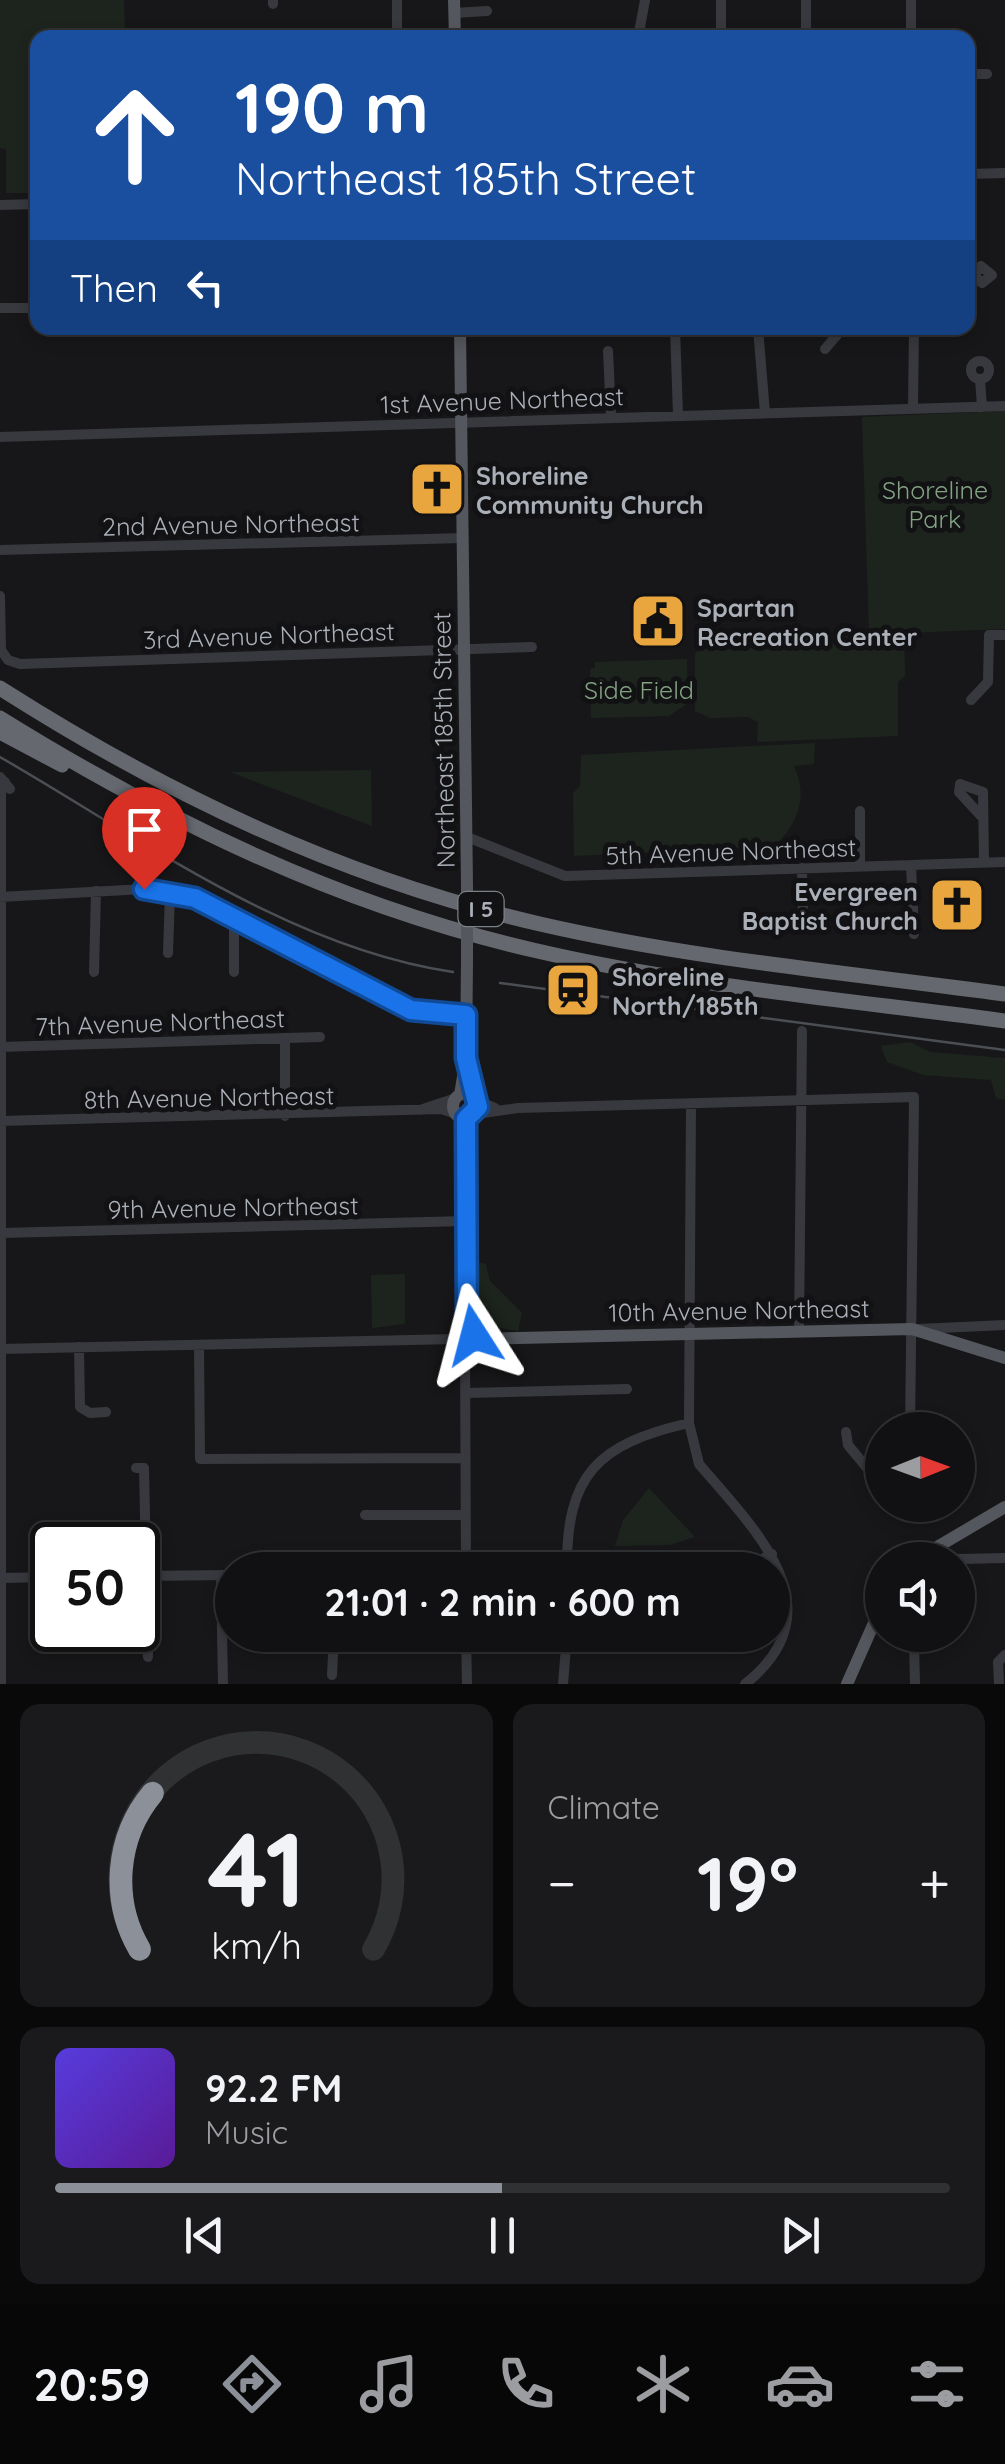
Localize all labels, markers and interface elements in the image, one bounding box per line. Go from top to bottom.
text: 190 m [235,63,429,151]
icon: ahead [70,70,200,200]
text: Northeast 185th Street [235,150,696,206]
icon: left [178,260,233,315]
text: Then [70,264,158,312]
street label: 1st Avenue Northeast [380,380,624,420]
church icon: Shoreline Community Church [407,459,467,519]
place label: Shoreline Community Church [476,460,704,520]
park label: Shoreline Park [882,474,988,534]
street label: 2nd Avenue Northeast [102,506,360,542]
public building icon: Spartan Recreation Center [628,591,688,651]
place label: Spartan Recreation Center [697,592,917,652]
street label: Northeast 185th Street [425,612,461,868]
street label: 3rd Avenue Northeast [143,615,395,655]
park label: Side Field [584,674,694,705]
pin [102,787,187,890]
icon: arrive [117,802,172,857]
street label: 5th Avenue Northeast [605,831,857,871]
church icon: Evergreen Baptist Church [927,875,987,935]
place label: Evergreen Baptist Church [742,876,918,936]
road number: I 5 [458,892,504,926]
station icon: Shoreline North/185th [543,960,603,1020]
place label: Shoreline North/185th [612,961,759,1021]
street label: 7th Avenue Northeast [35,1002,285,1042]
street label: 8th Avenue Northeast [83,1079,335,1115]
street label: 9th Avenue Northeast [107,1189,359,1225]
position arrow [422,1283,526,1387]
street label: 10th Avenue Northeast [608,1292,870,1328]
north arrow [865,1412,975,1522]
map controls [865,1412,975,1652]
speed limit sign: 50 [30,1522,160,1652]
button: sound [865,1542,975,1652]
text: 21:01 · 2 min · 600 m [324,1578,681,1626]
text: Climate [548,1787,660,1827]
text: 41 [207,1803,306,1933]
text: 19° [697,1836,798,1930]
text: − [548,1848,576,1917]
text: + [919,1848,950,1917]
text: km/h [211,1923,302,1968]
text: 92.2 FM [205,2064,342,2112]
text: Music [205,2112,288,2152]
icon: previous [177,2208,232,2263]
icon: pause [475,2208,530,2263]
icon: next [773,2208,828,2263]
icon: directions [217,2349,287,2419]
icon: music [354,2349,424,2419]
icon: phone [491,2349,561,2419]
icon: climate [628,2349,698,2419]
icon: car [765,2349,835,2419]
icon: filters [902,2349,972,2419]
text: 20:59 [33,2356,150,2412]

